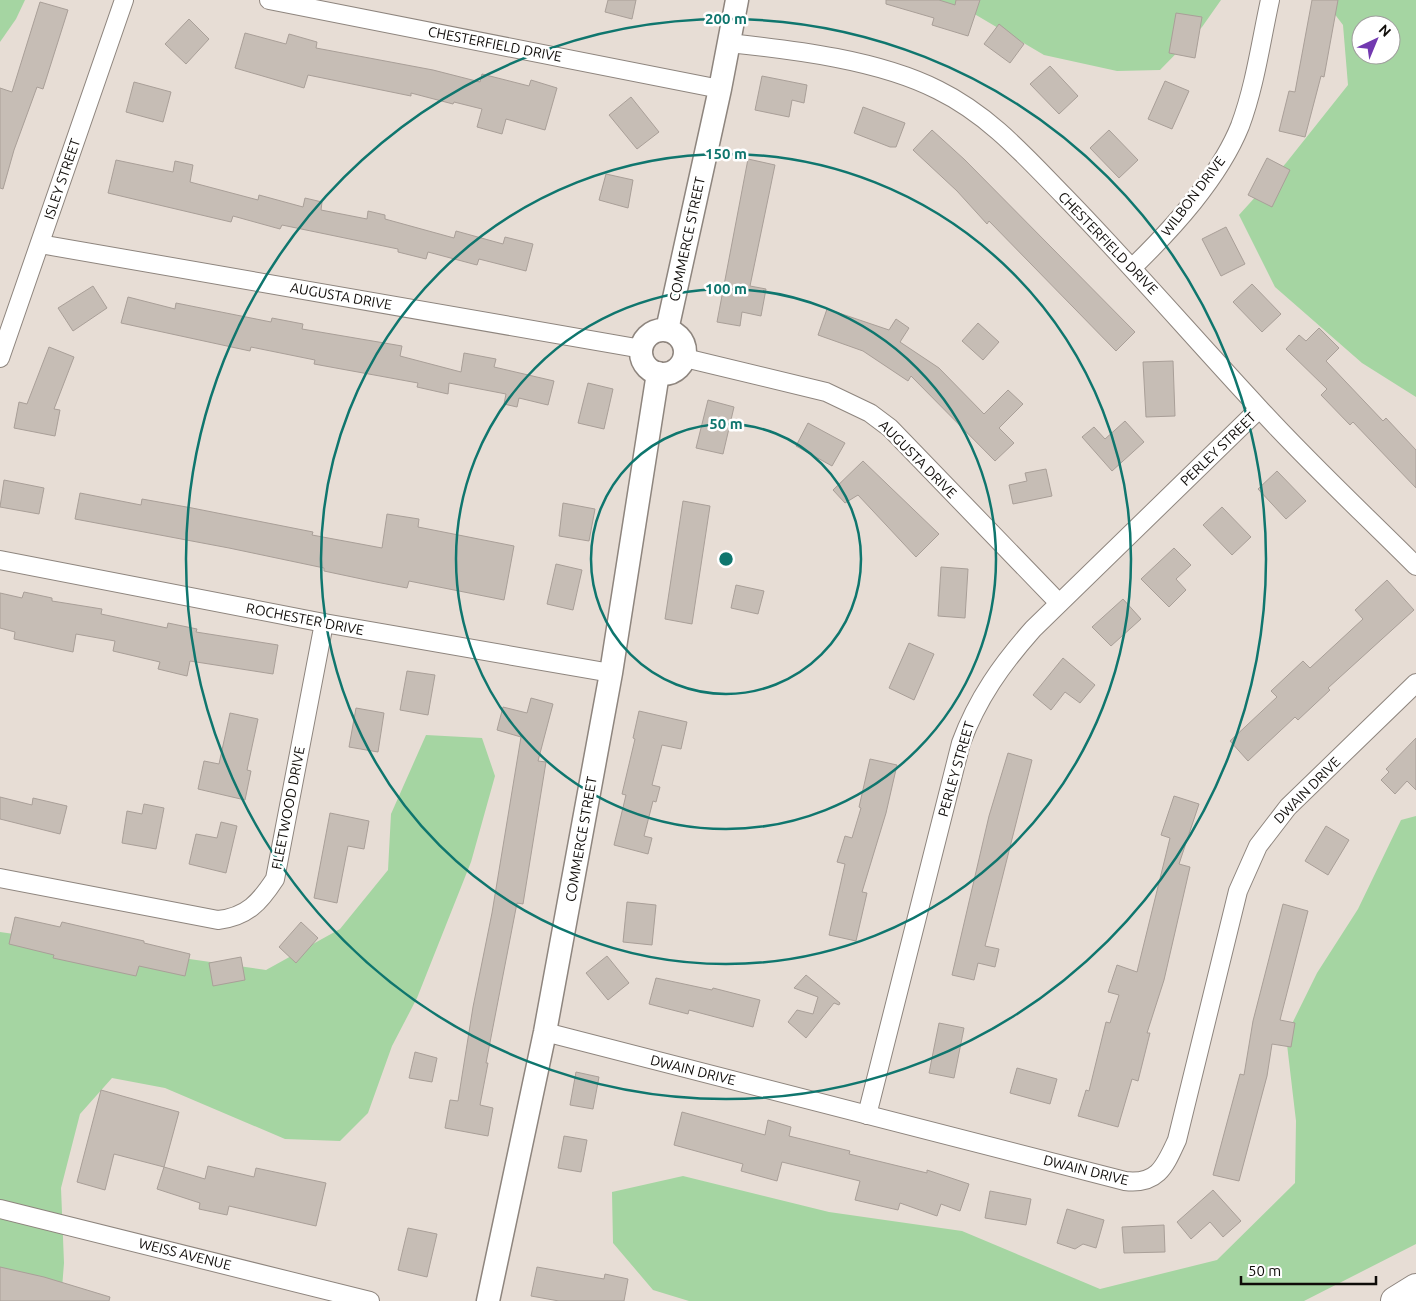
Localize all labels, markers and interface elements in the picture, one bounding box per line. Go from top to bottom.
text: 200 m [705,10,747,27]
north arrow [1351,15,1401,65]
text: N [1376,21,1394,40]
street label: CHESTERFIELD DRIVE [427,23,563,65]
street label: ISLEY STREET [41,136,83,222]
text: 150 m [705,145,747,162]
street label: WILBON DRIVE [1158,153,1228,239]
street label: COMMERCE STREET [666,175,708,303]
street label: CHESTERFIELD DRIVE [1055,189,1161,298]
street label: AUGUSTA DRIVE [289,279,393,313]
text: 100 m [705,280,747,297]
street label: PERLEY STREET [1177,409,1259,489]
text: 50 m [709,415,743,432]
street label: AUGUSTA DRIVE [876,417,960,501]
centre of rings [717,550,735,568]
street label: ROCHESTER DRIVE [245,600,365,638]
street label: PERLEY STREET [935,719,977,819]
street label: FLEETWOOD DRIVE [268,745,308,871]
street label: DWAIN DRIVE [1270,753,1344,827]
street label: COMMERCE STREET [562,775,600,903]
street label: DWAIN DRIVE [649,1052,737,1088]
street label: DWAIN DRIVE [1042,1152,1130,1188]
street label: WEISS AVENUE [137,1235,233,1273]
scale bar [1241,1254,1376,1286]
text: 50 m [1248,1262,1281,1279]

